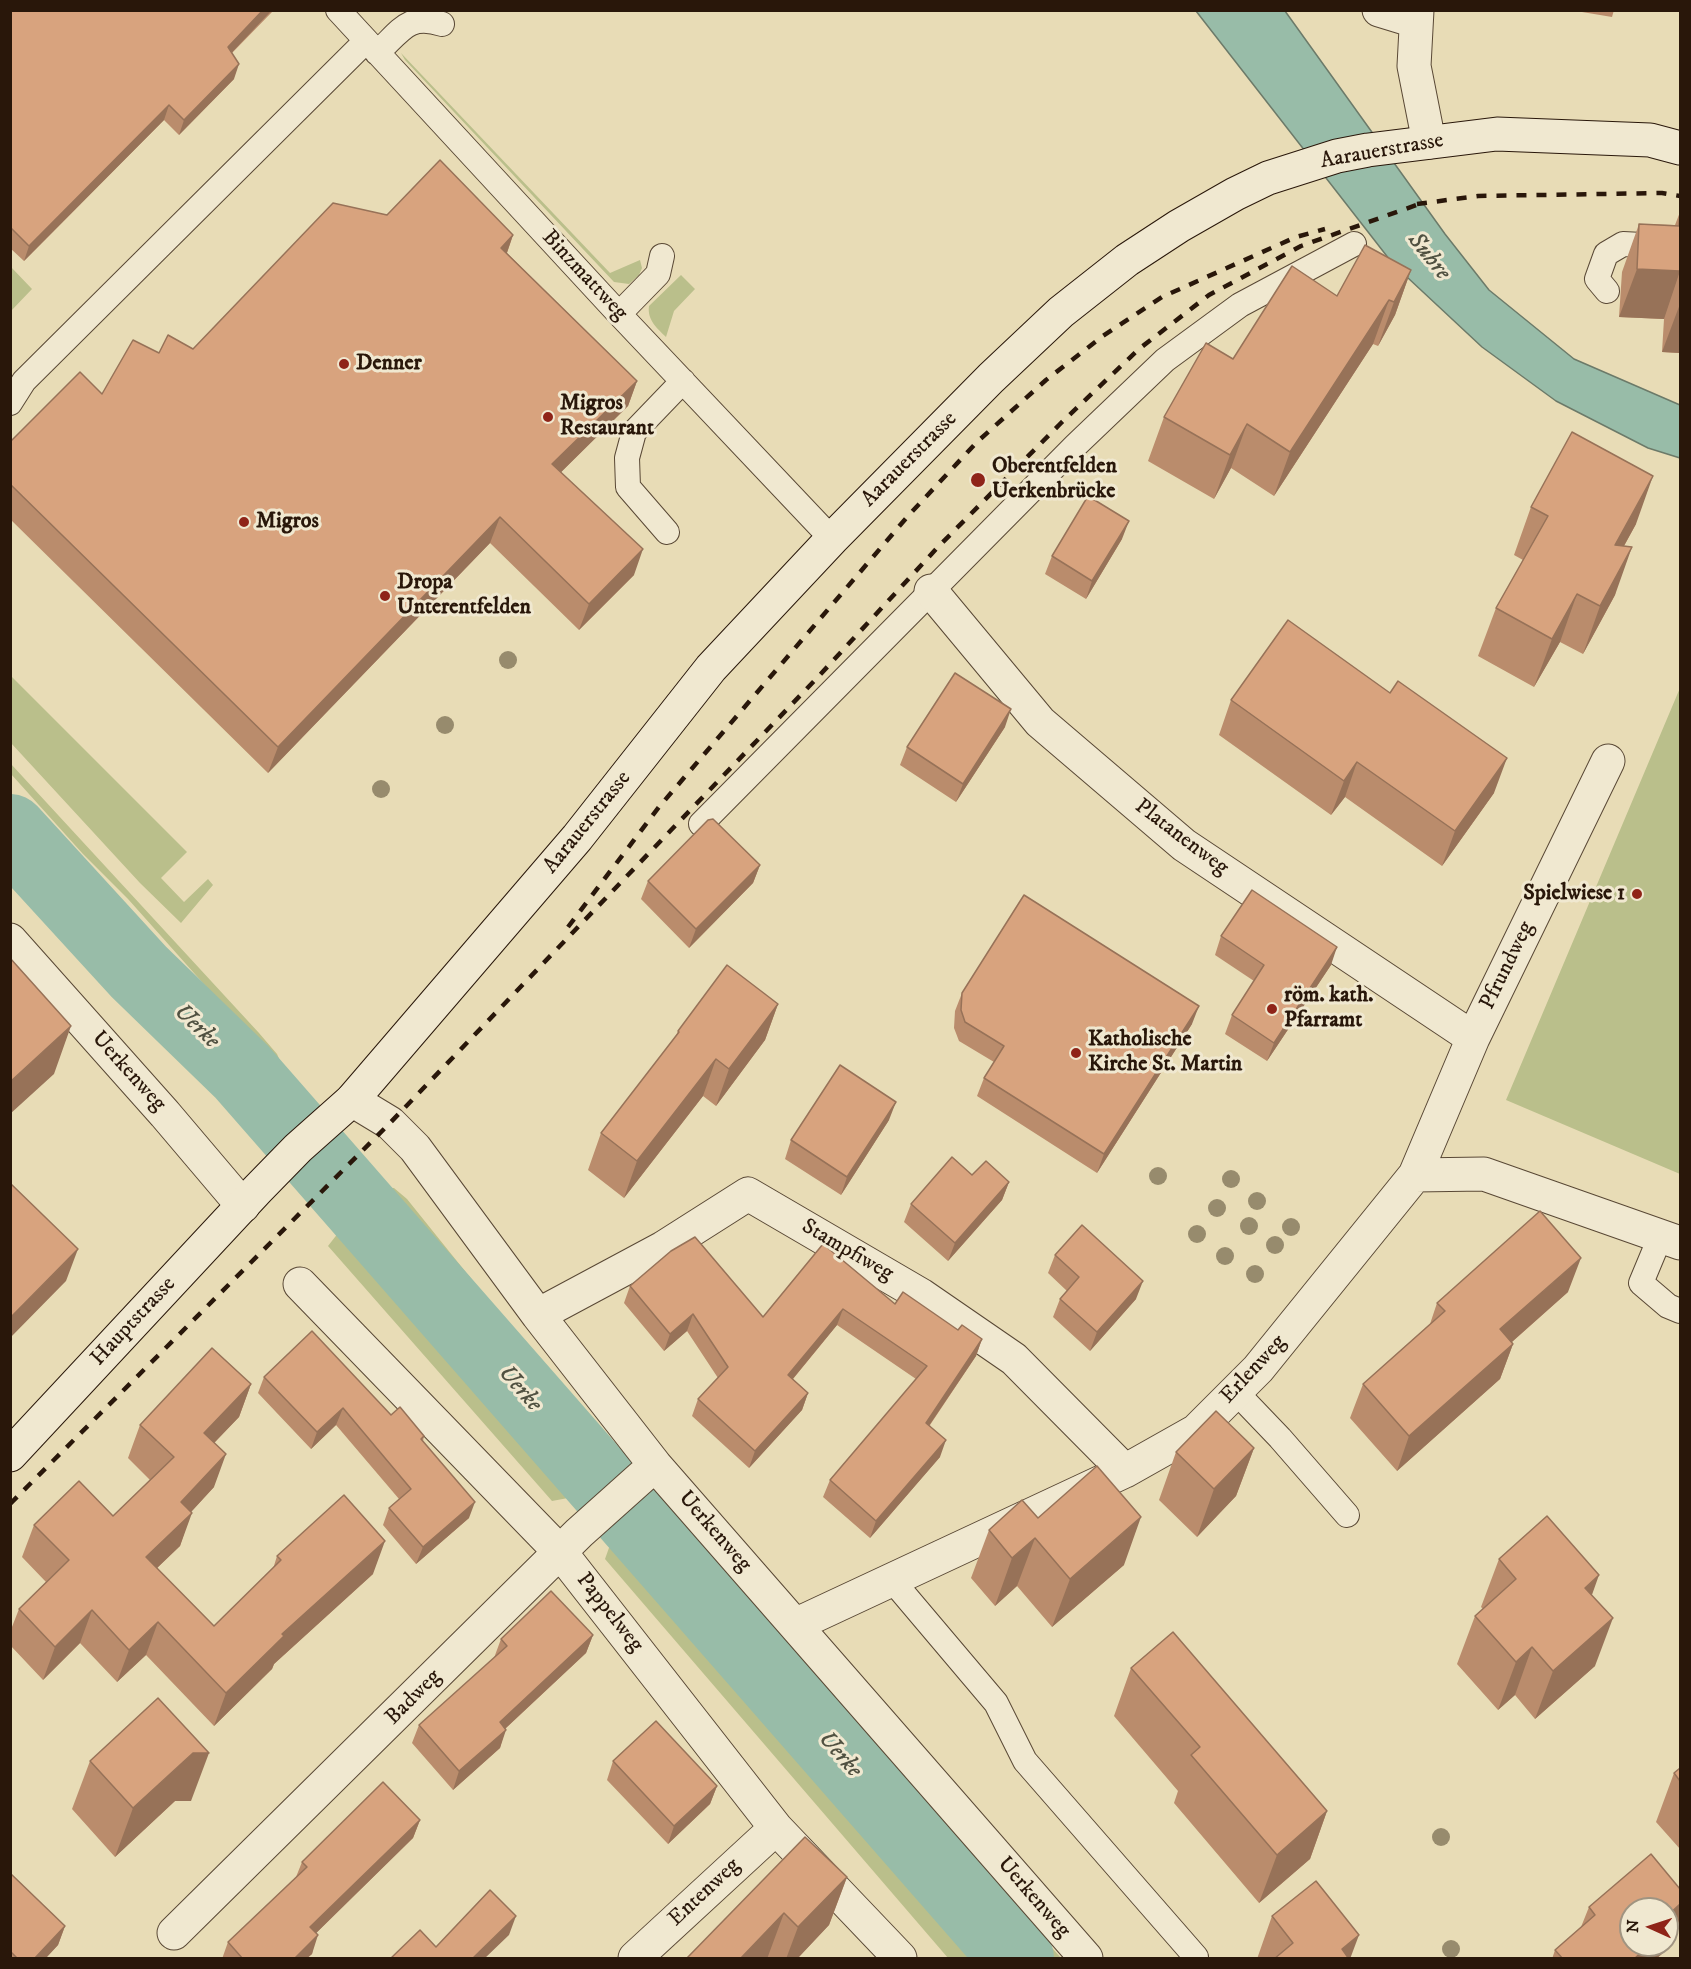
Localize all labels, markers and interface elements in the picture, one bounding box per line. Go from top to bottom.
street label: Aarauerstrasse [1318,128,1446,176]
street label: Binzmattweg [535,225,633,327]
water label: Suhre [1400,227,1456,287]
place label: Denner [356,351,422,377]
marker: Denner [337,357,351,371]
place label: Migros Restaurant [560,391,654,442]
street label: Aarauerstrasse [857,407,963,513]
marker: Migros Restaurant [541,410,555,424]
place label: Oberentfelden Uerkenbrücke [992,454,1117,506]
marker: Oberentfelden Uerkenbrücke [969,471,987,489]
place label: Migros [256,509,319,535]
marker: Migros [237,515,251,529]
place label: Dropa Unterentfelden [397,570,531,622]
marker: Dropa Unterentfelden [378,589,392,603]
street label: Aarauerstrasse [539,766,637,880]
street label: Platanenweg [1129,794,1233,882]
place label: Spielwiese 1 [1523,881,1625,907]
marker: Spielwiese 1 [1630,887,1644,901]
street label: Pfrundweg [1475,918,1541,1014]
place label: röm. kath. Pfarramt [1284,983,1373,1034]
water label: Uerke [167,998,225,1056]
marker: röm. kath. Pfarramt [1265,1002,1279,1016]
street label: Uerkenweg [85,1026,171,1118]
place label: Katholische Kirche St. Martin [1088,1027,1242,1078]
marker: Katholische Kirche St. Martin [1069,1046,1083,1060]
street label: Stampfiweg [796,1214,898,1288]
street label: Hauptstrasse [86,1272,182,1372]
street label: Erlenweg [1216,1330,1292,1410]
water label: Uerke [491,1360,547,1418]
street label: Uerkenweg [672,1486,756,1578]
street label: Pappelweg [570,1568,648,1658]
street label: Badweg [381,1665,447,1731]
water label: Uerke [811,1726,867,1784]
street label: Uerkenweg [991,1852,1075,1944]
street label: Entenweg [664,1853,746,1933]
north arrow [1619,1897,1679,1957]
text: N [1623,1919,1643,1933]

